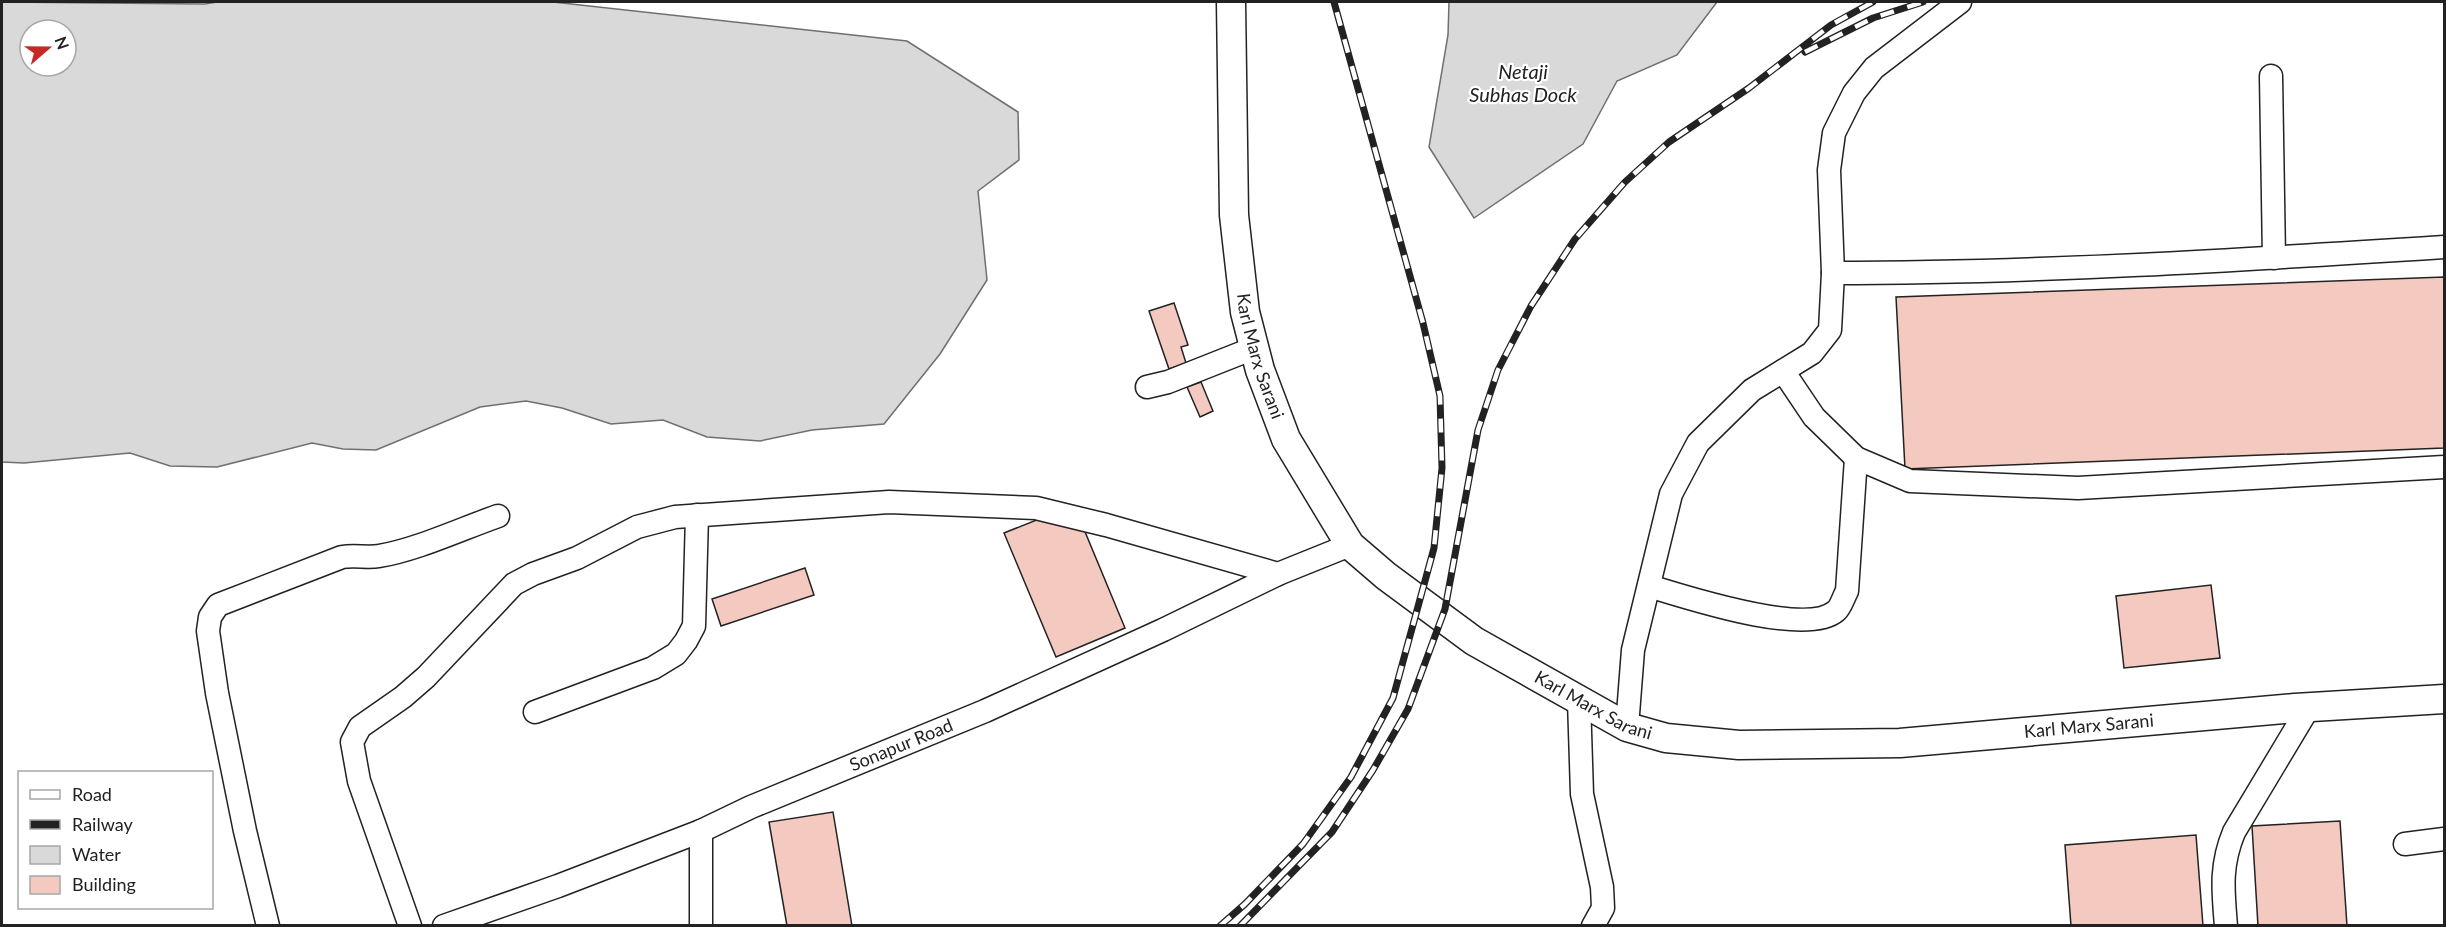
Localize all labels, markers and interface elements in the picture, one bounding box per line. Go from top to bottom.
north arrow [18,18,78,78]
text: N [52,34,74,52]
water label: Netaji Subhas Dock [1469,59,1577,106]
street label: Karl Marx Sarani [1233,292,1289,422]
street label: Karl Marx Sarani [1531,665,1655,744]
street label: Karl Marx Sarani [2023,709,2155,742]
street label: Sonapur Road [846,713,956,775]
legend [18,771,213,909]
text: Road [72,783,112,805]
text: Railway [72,813,133,835]
text: Water [72,843,121,865]
text: Building [72,873,136,895]

